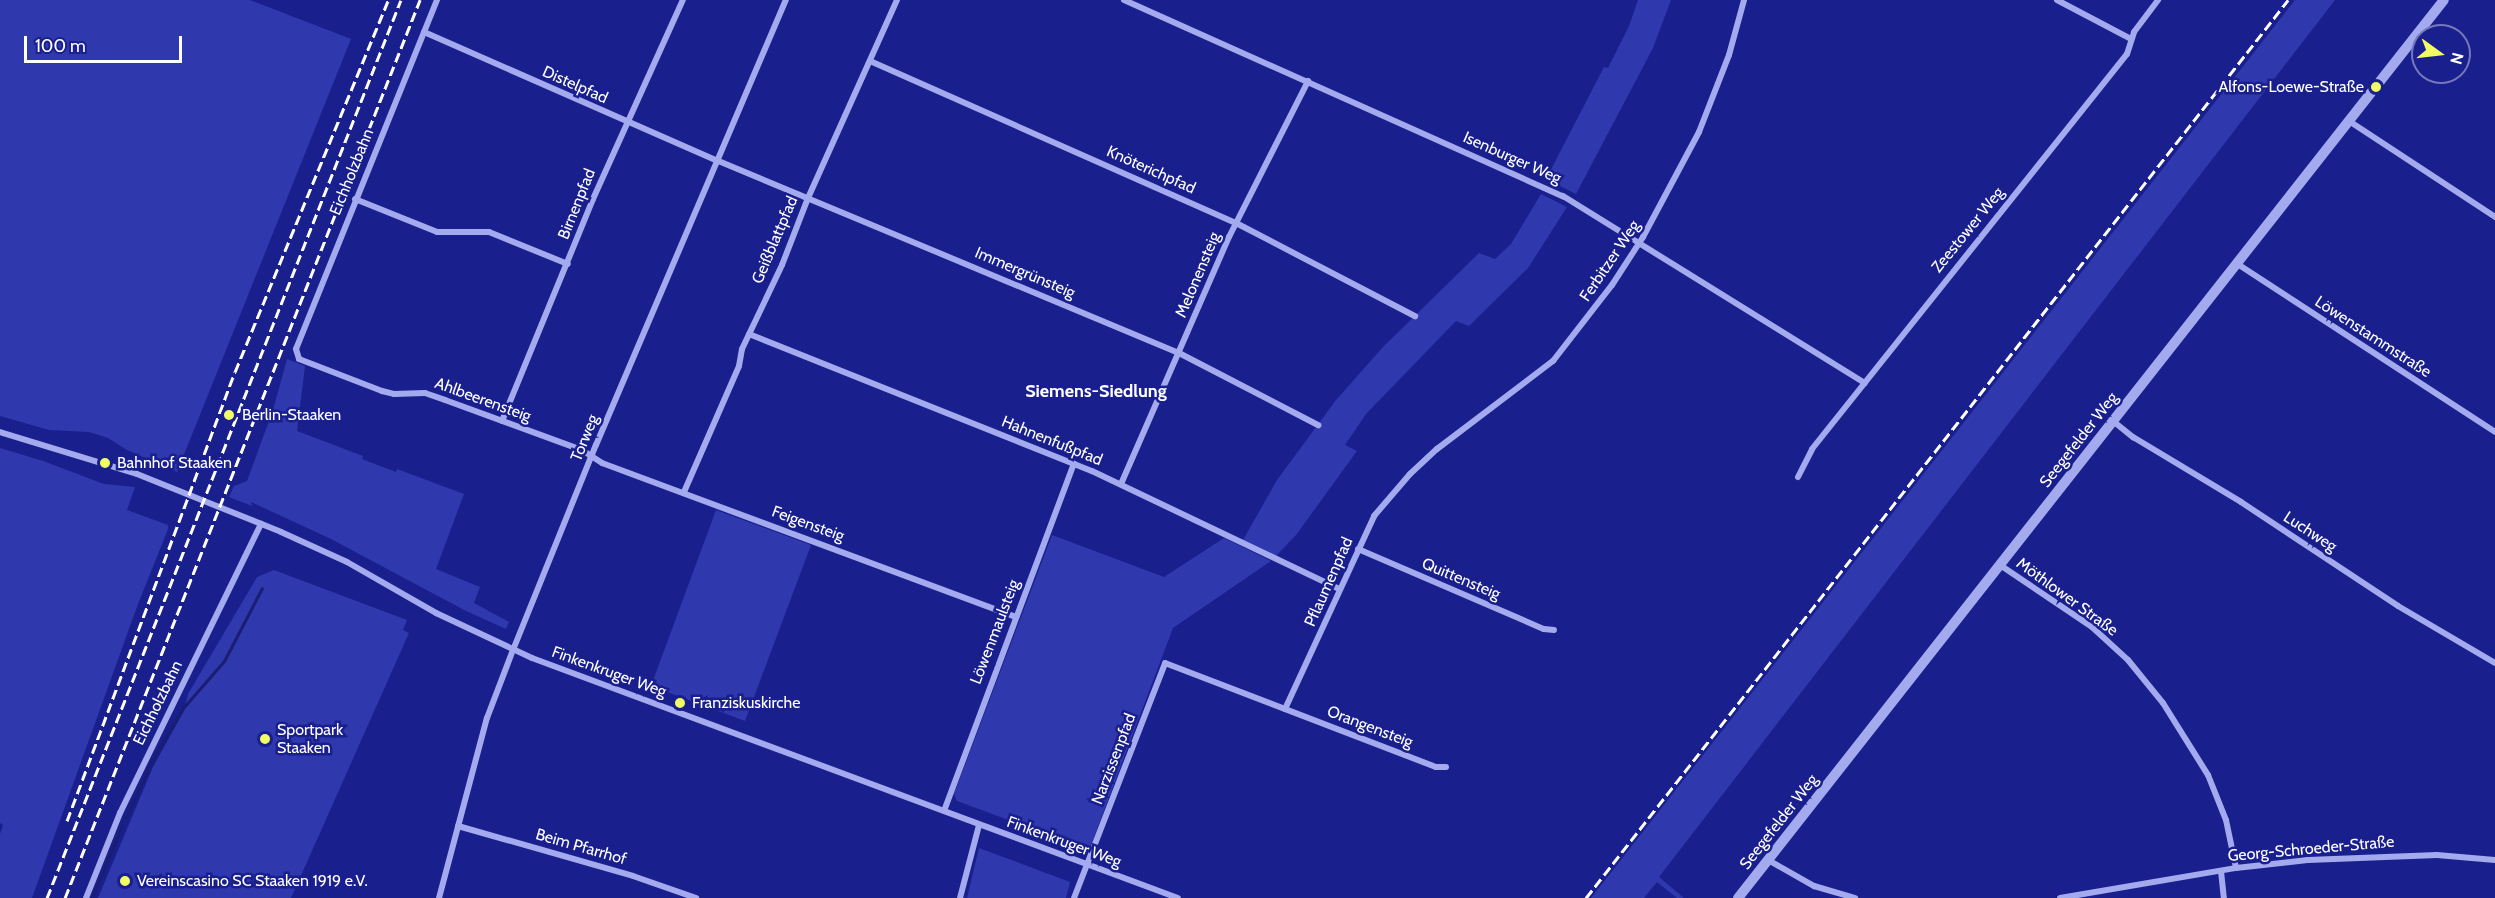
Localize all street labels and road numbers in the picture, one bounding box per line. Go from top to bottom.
street label: Distelpfad [539,62,611,108]
street label: Eichholzbahn [326,126,378,218]
street label: Isenburger Weg [1460,128,1564,188]
street label: Knöterichpfad [1104,142,1198,198]
street label: Birnenpfad [554,166,600,242]
street label: Zeestower Weg [1928,183,2008,277]
street label: Geißblattpfad [748,193,802,287]
street label: Ferbitzer Weg [1576,217,1644,305]
street label: Melonensteig [1171,229,1225,321]
street label: Immergrünsteig [972,243,1078,303]
street label: Löwenstammstraße [2311,292,2435,382]
street label: Ahlbeerensteig [432,374,534,426]
street label: Seegefelder Weg [2036,389,2122,491]
street label: Torweg [567,412,603,464]
street label: Hahnenfußpfad [999,412,1105,470]
street label: Feigensteig [769,502,847,546]
street label: Luchweg [2280,508,2340,556]
street label: Pflaumenpfad [1301,534,1357,630]
street label: Quittensteig [1419,554,1503,604]
street label: Möthlower Straße [2012,554,2122,640]
street label: Löwenmaulsteig [966,577,1024,687]
street label: Finkenkruger Weg [549,642,669,702]
street label: Eichholzbahn [129,658,187,748]
street label: Orangensteig [1324,702,1416,752]
street label: Narzissenpfad [1088,711,1140,807]
street label: Seegefelder Weg [1736,771,1822,873]
street label: Finkenkruger Weg [1004,812,1124,872]
street label: Beim Pfarrhof [533,825,629,869]
street label: Georg-Schroeder-Straße [2227,832,2395,866]

